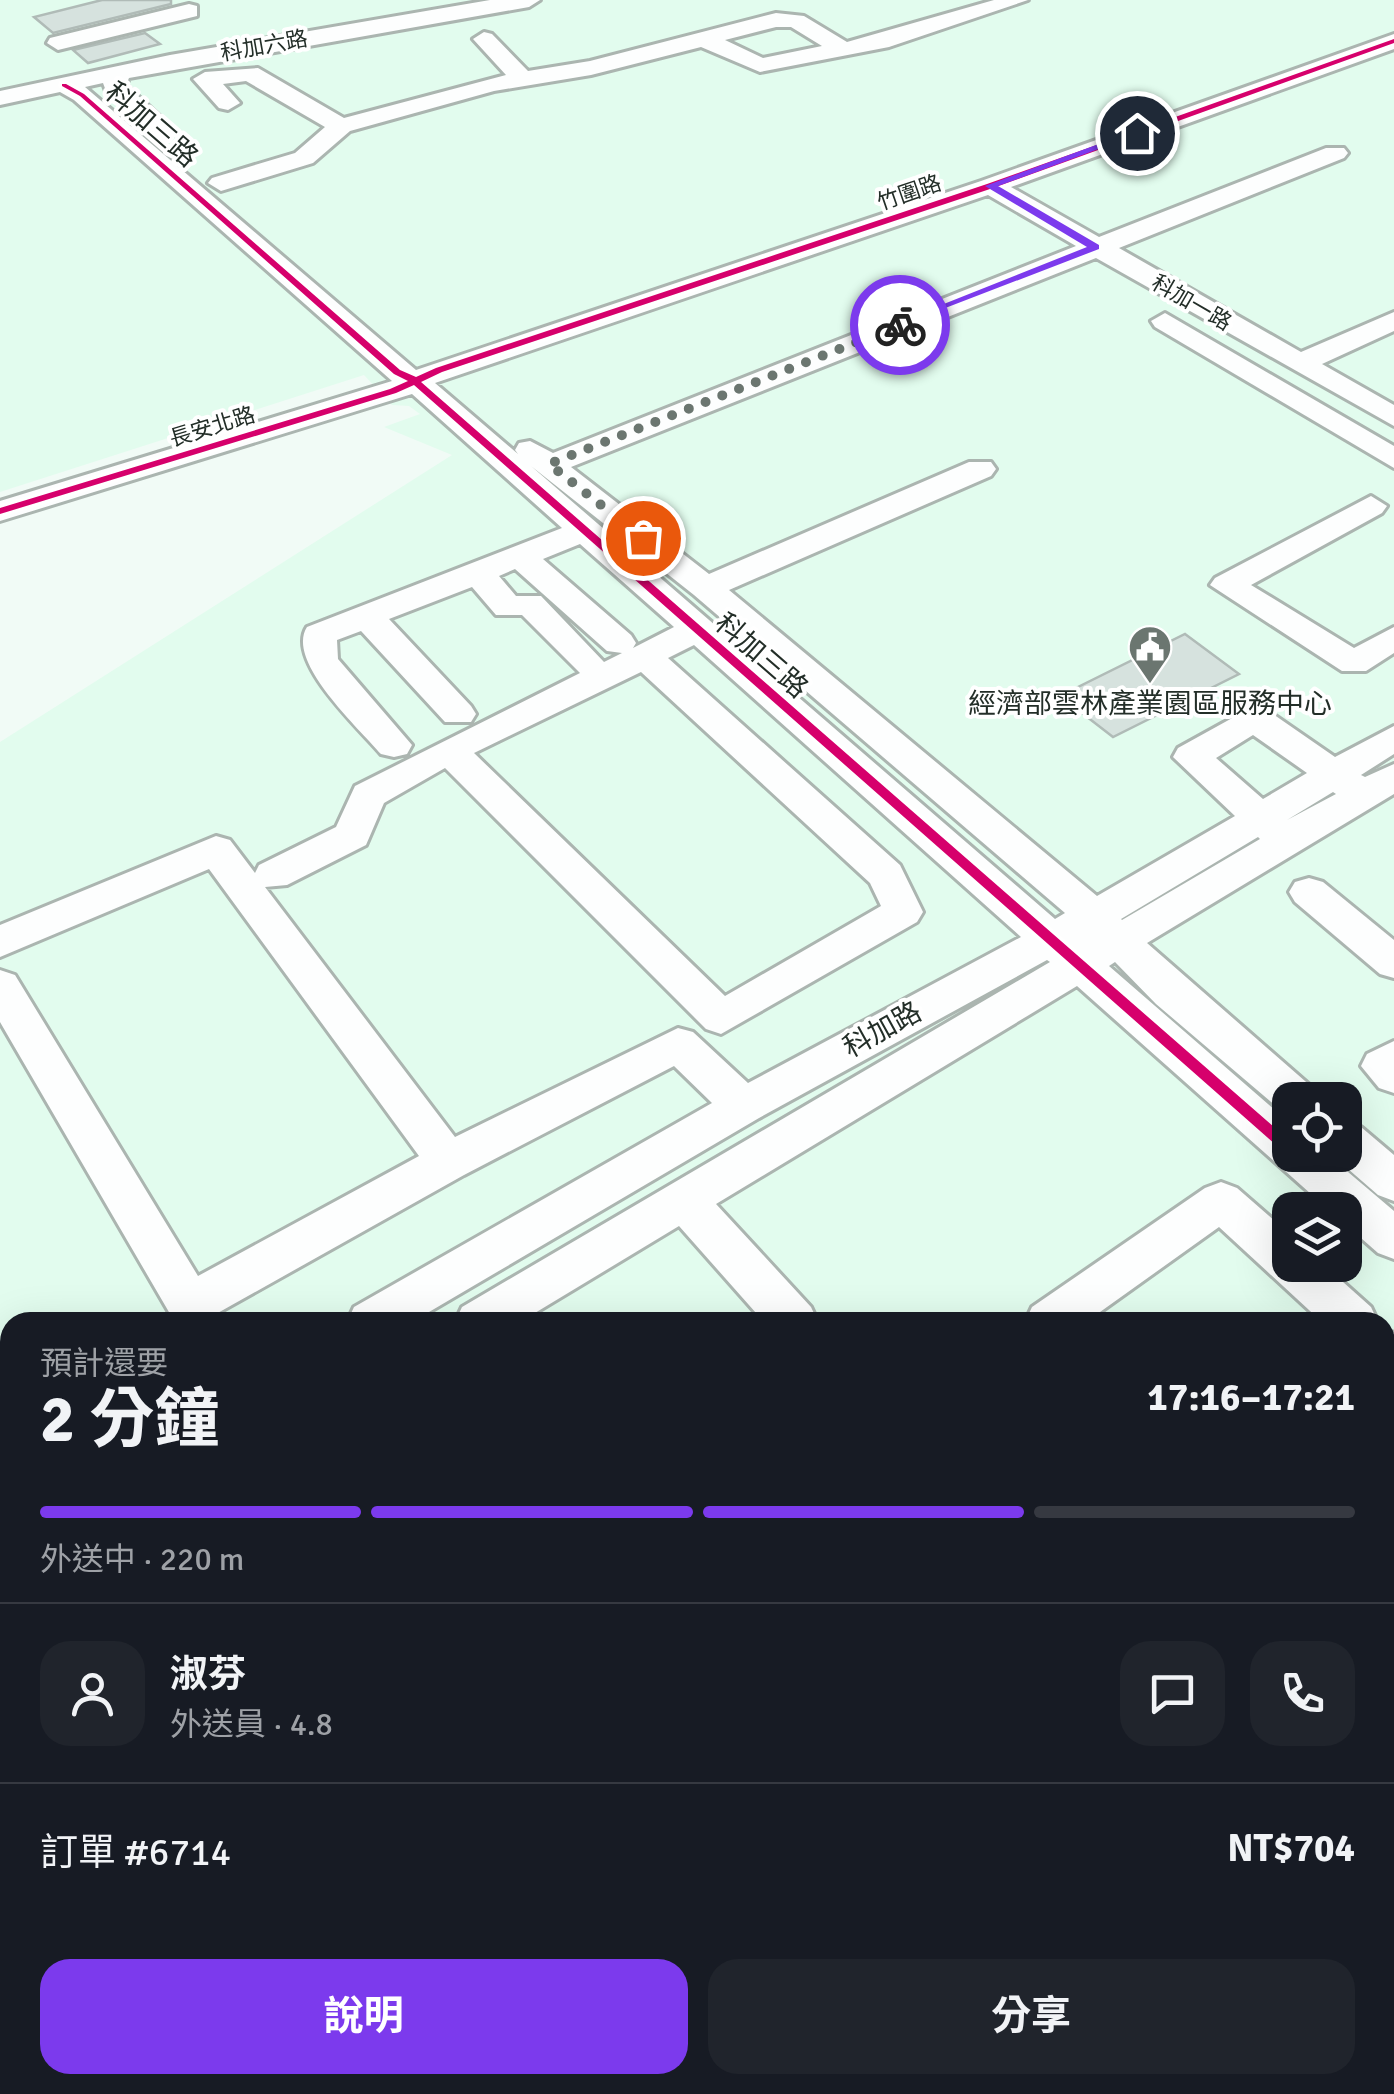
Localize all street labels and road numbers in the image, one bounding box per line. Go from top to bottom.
street label: 科加六路 [218,25,310,66]
street label: 科加三路 [98,75,205,174]
street label: 竹圍路 [874,169,945,216]
street label: 科加一路 [1147,269,1237,336]
street label: 長安北路 [166,401,258,452]
street label: 科加三路 [708,606,815,705]
street label: 科加路 [838,995,927,1065]

